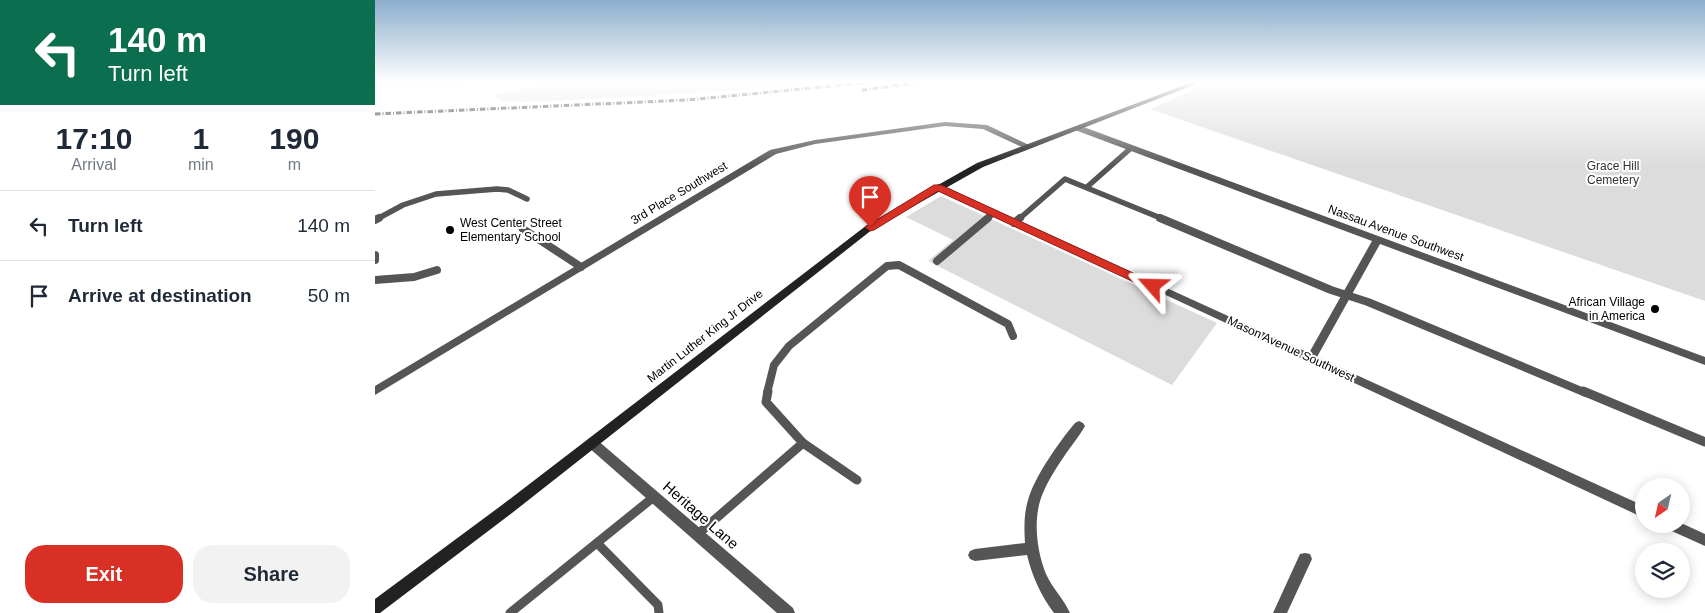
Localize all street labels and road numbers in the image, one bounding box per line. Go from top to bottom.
street label: 3rd Place Southwest [628,158,730,227]
street label: Nassau Avenue Southwest [1326,202,1466,264]
street label: Martin Luther King Jr Drive [644,286,766,385]
street label: Mason Avenue Southwest [1225,313,1357,385]
street label: Heritage Lane [660,478,742,552]

